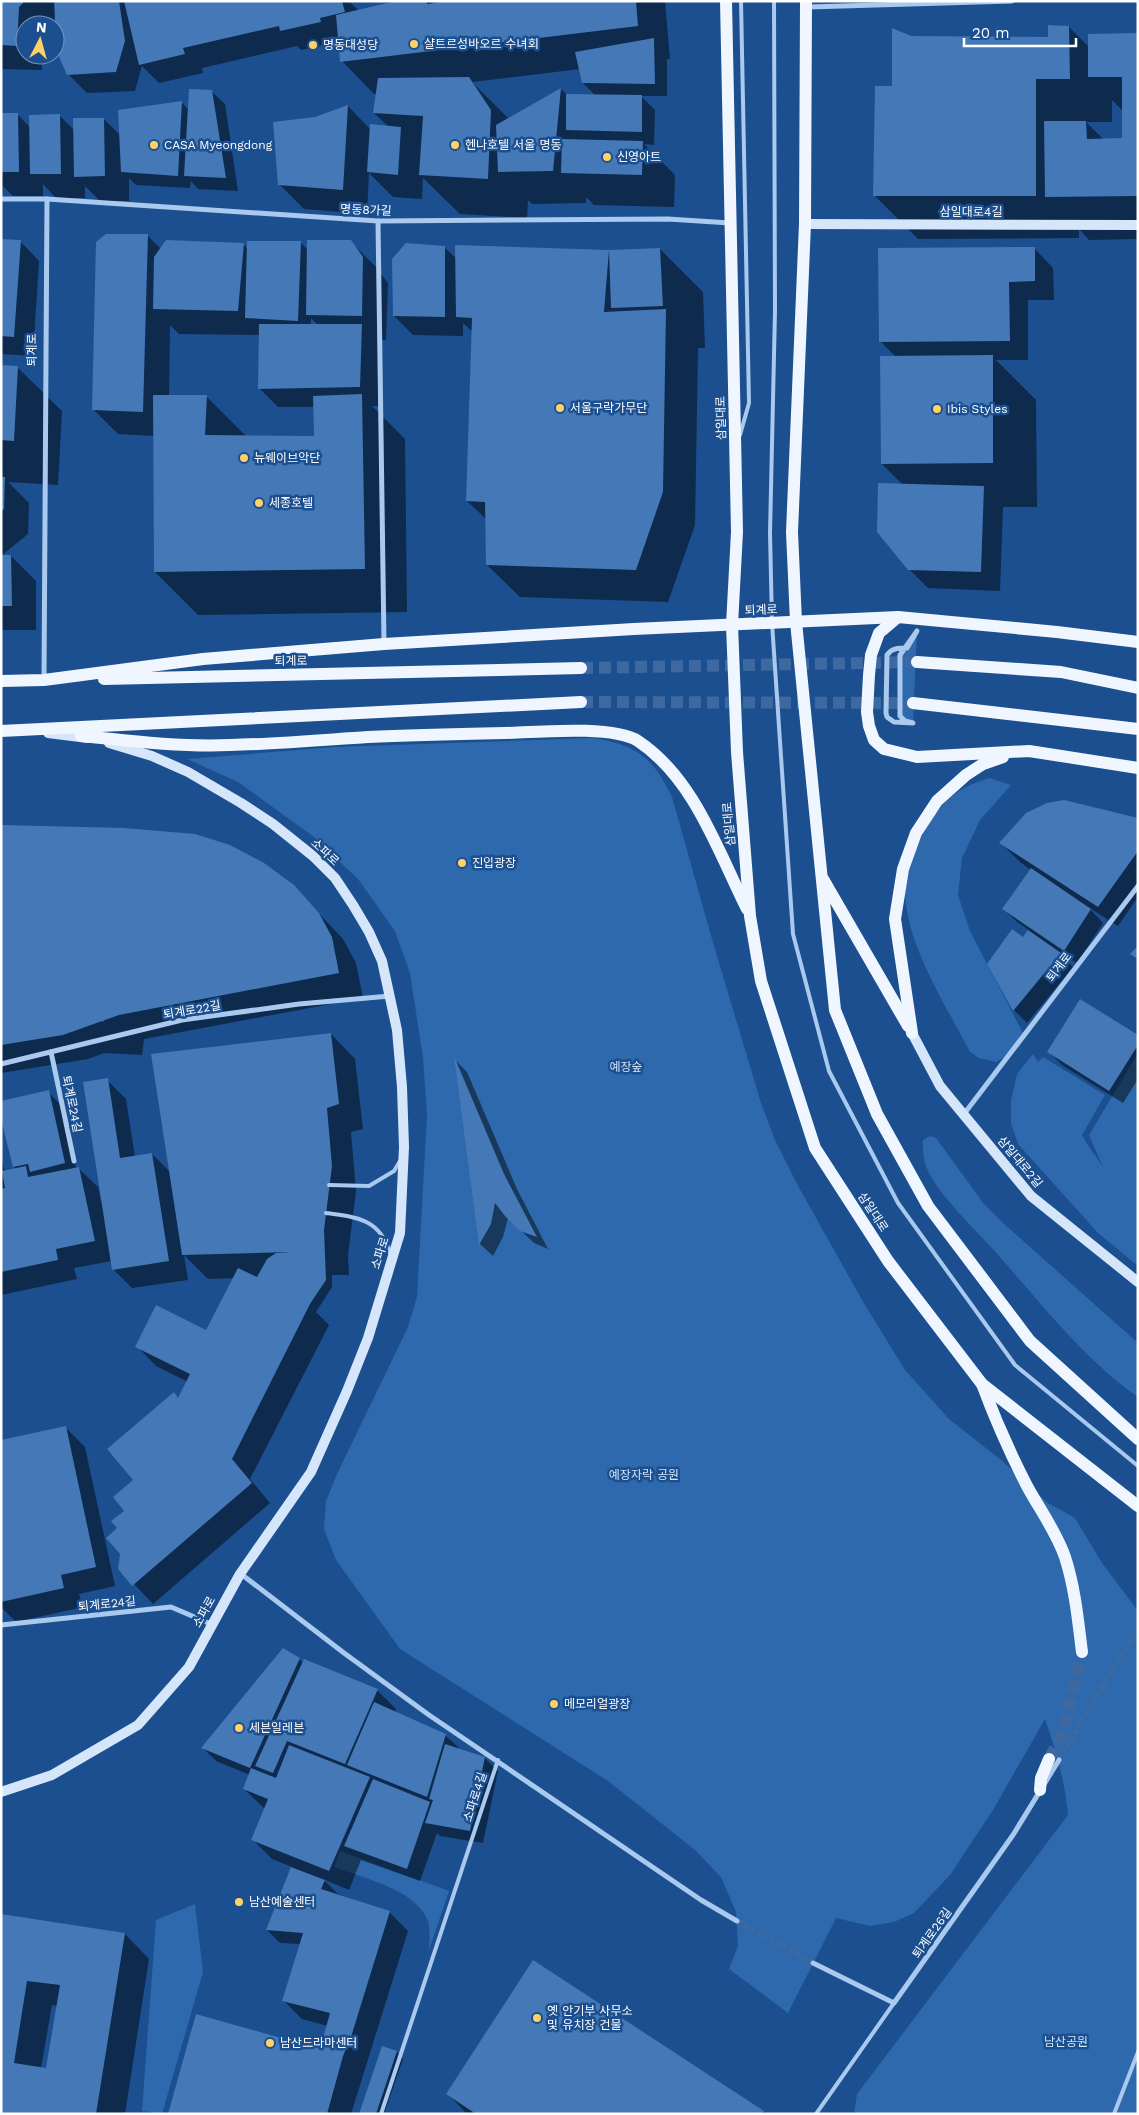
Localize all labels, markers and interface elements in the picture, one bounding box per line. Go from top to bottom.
north arrow [15,15,65,65]
scale bar [964,15,1076,47]
text: N [35,19,47,36]
text: 20 m [972,24,1010,42]
place label: 샬트르성바오르 수녀회 [424,37,539,51]
place label: 명동대성당 [323,38,378,52]
marker: 샬트르성바오르 수녀회 [408,38,420,50]
marker: 명동대성당 [307,39,319,51]
place label: CASA Myeongdong [164,138,273,152]
place label: 헨나호텔 서울 명동 [465,138,562,152]
marker: CASA Myeongdong [148,139,160,151]
marker: 헨나호텔 서울 명동 [449,139,461,151]
place label: 신영아트 [617,150,661,164]
marker: 신영아트 [601,151,613,163]
street label: 명동8가길 [340,202,392,218]
street label: 삼일대로4길 [940,205,1002,219]
street label: 퇴계로 [25,333,39,367]
street label: 삼일대로 [714,396,728,440]
place label: 서울구락가무단 [570,401,647,415]
marker: 서울구락가무단 [554,402,566,414]
place label: Ibis Styles [947,402,1007,416]
marker: Ibis Styles [931,403,943,415]
place label: 뉴웨이브악단 [254,451,320,465]
marker: 뉴웨이브악단 [238,452,250,464]
place label: 세종호텔 [269,496,313,510]
marker: 세종호텔 [253,497,265,509]
street label: 퇴계로 [744,602,778,618]
street label: 퇴계로 [274,654,308,668]
street label: 삼일대로 [720,801,738,847]
street label: 소파로 [308,836,342,868]
place label: 진입광장 [472,856,516,870]
marker: 진입광장 [456,857,468,869]
street label: 퇴계로 [1043,950,1075,984]
street label: 퇴계로22길 [162,998,222,1022]
park label: 예장숲 [609,1060,643,1074]
street label: 퇴계로24길 [59,1074,85,1134]
street label: 삼일대로2길 [995,1134,1045,1190]
street label: 삼일대로 [855,1190,891,1234]
street label: 소파로 [368,1235,392,1271]
park label: 예장자락 공원 [609,1468,679,1482]
street label: 퇴계로24길 [77,1594,137,1614]
street label: 소파로 [190,1594,218,1630]
place label: 메모리얼광장 [564,1697,630,1711]
marker: 메모리얼광장 [548,1698,560,1710]
place label: 세븐일레븐 [249,1721,304,1735]
marker: 세븐일레븐 [233,1722,245,1734]
street label: 소파로4길 [460,1770,490,1824]
place label: 남산예술센터 [249,1895,315,1909]
marker: 남산예술센터 [233,1896,245,1908]
street label: 퇴계로26길 [910,1905,954,1961]
place label: 옛 안기부 사무소 및 유치장 건물 [547,2004,632,2032]
marker: 옛 안기부 사무소 및 유치장 건물 [531,2012,543,2024]
park label: 남산공원 [1044,2035,1088,2049]
place label: 남산드라마센터 [280,2036,357,2050]
marker: 남산드라마센터 [264,2037,276,2049]

